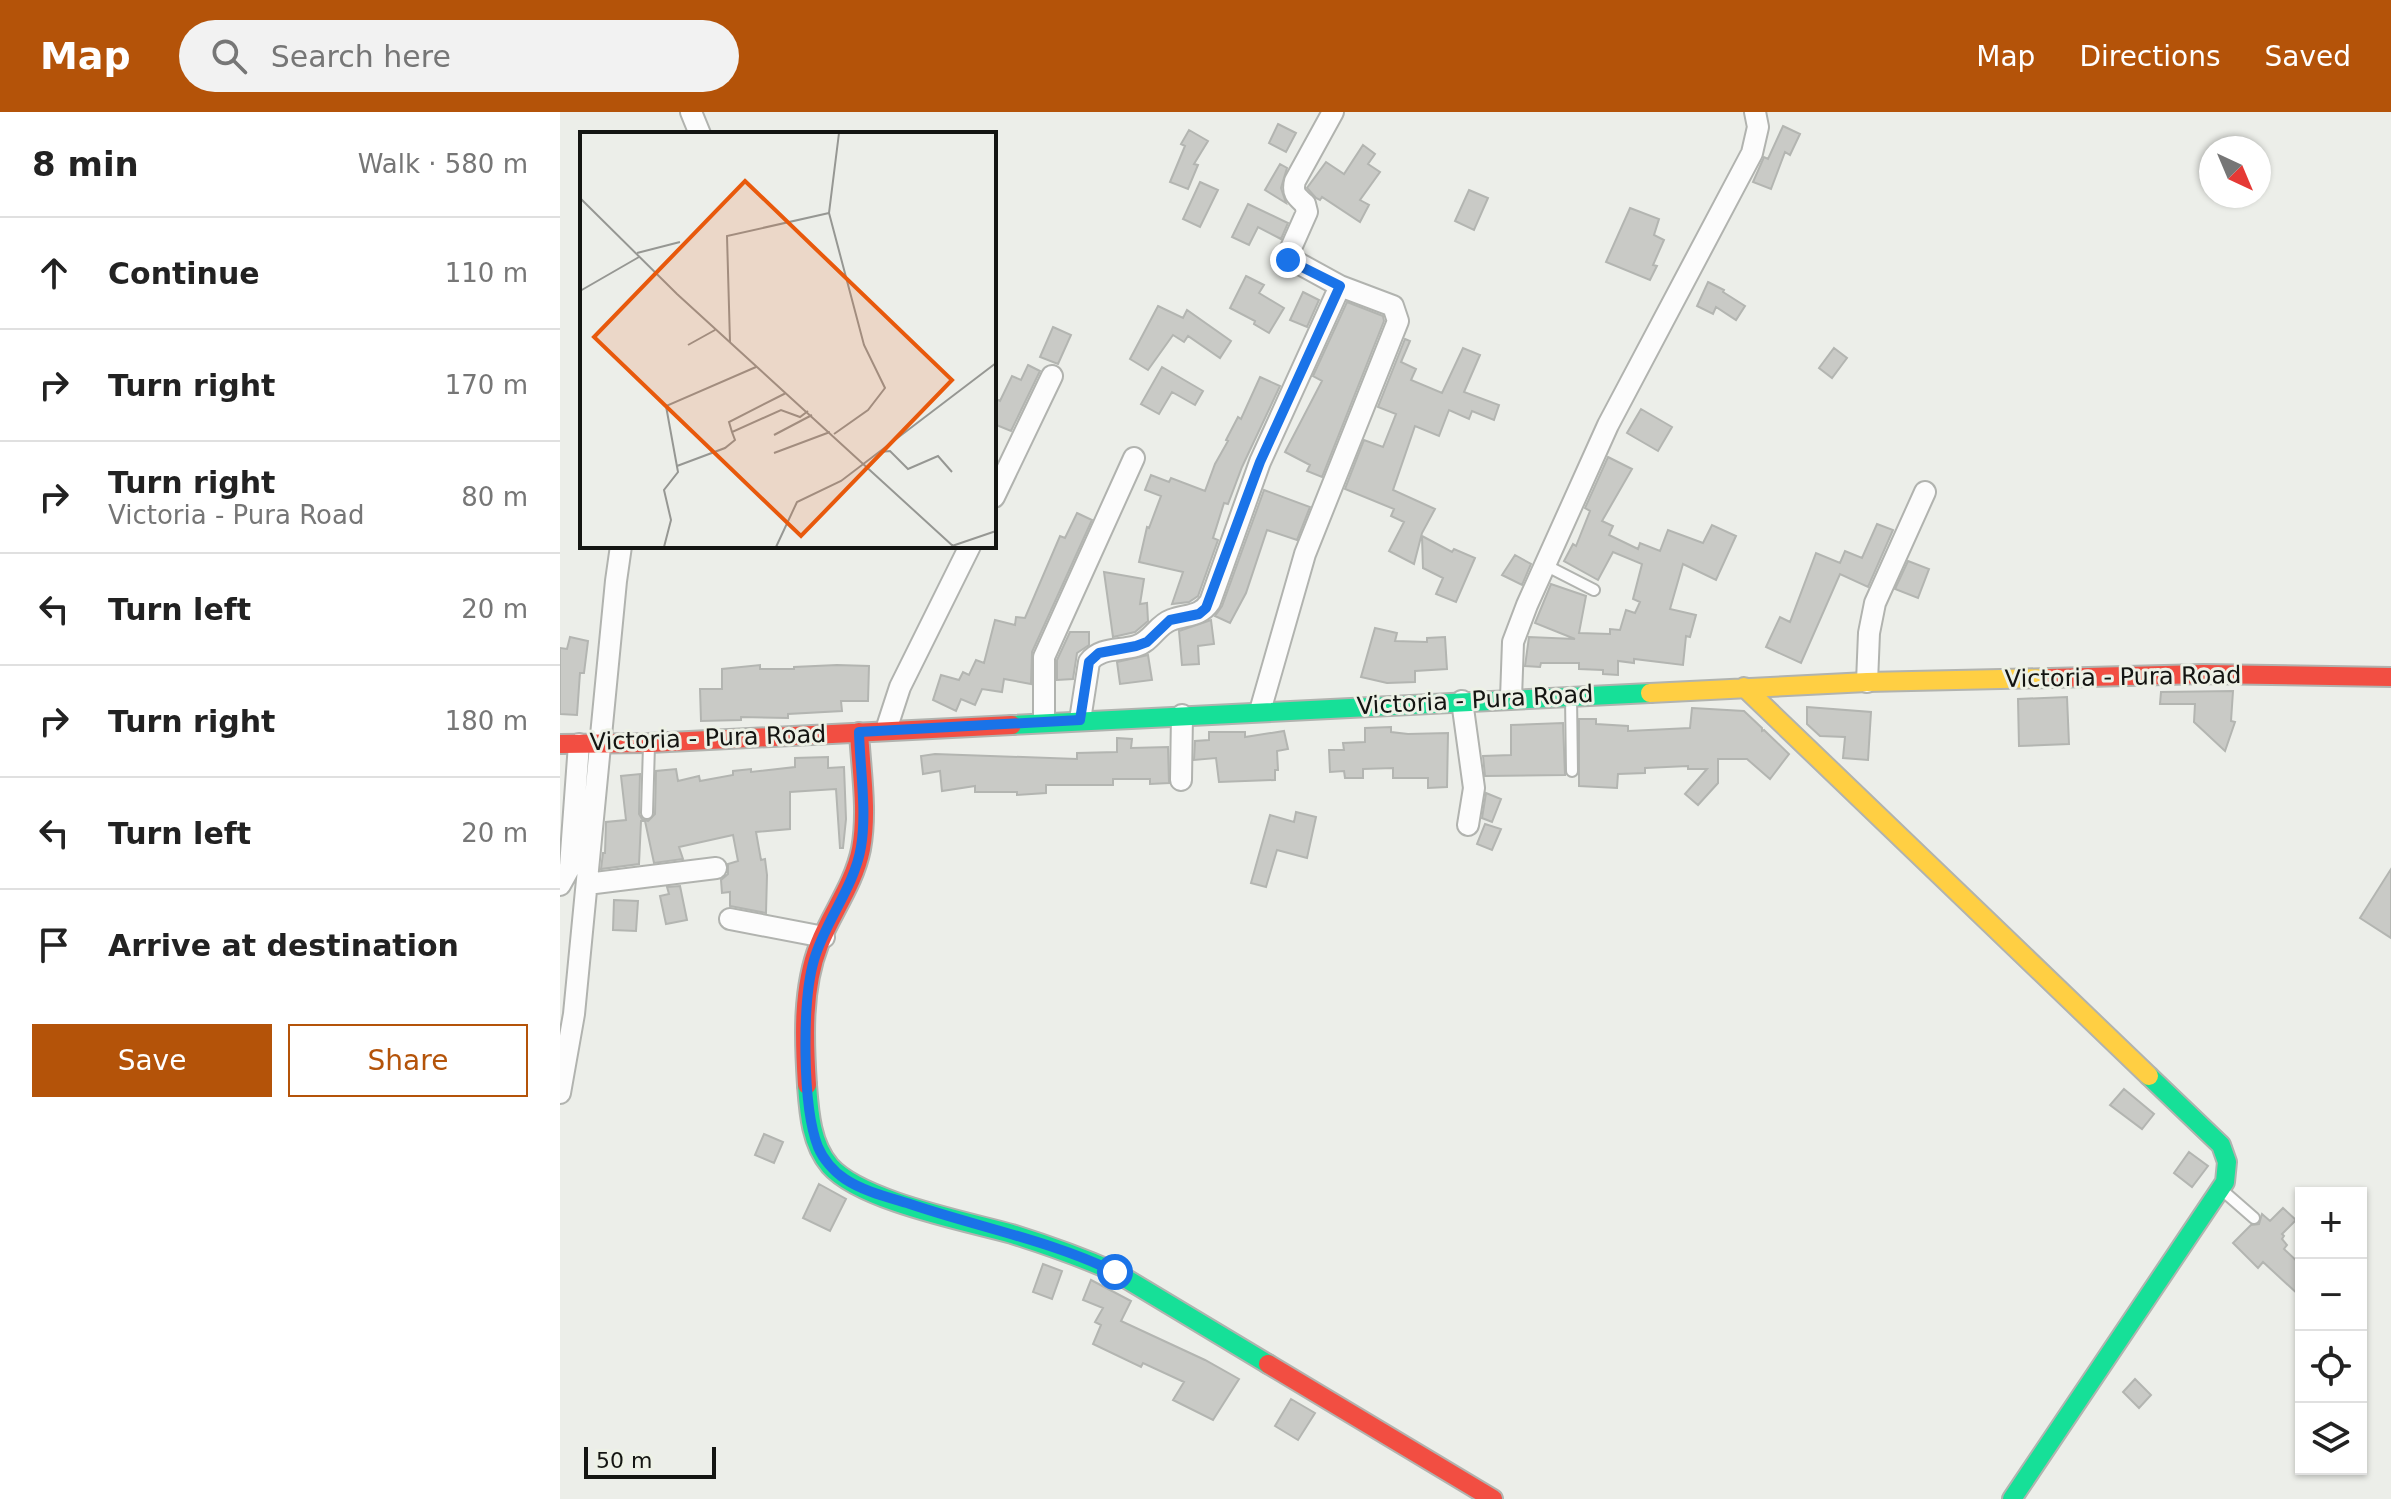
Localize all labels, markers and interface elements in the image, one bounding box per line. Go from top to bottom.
search box [179,20,739,92]
text: Map [40,34,131,78]
icon: search [207,34,251,78]
text: Search here [271,39,451,74]
text: Map [1976,40,2035,73]
text: Directions [2079,40,2220,73]
text: Saved [2264,40,2351,73]
inset map [580,132,996,548]
north arrow [2199,136,2271,208]
text: 8 min [32,144,139,184]
text: Walk · 580 m [358,149,528,179]
route end [1270,242,1306,278]
icon: ahead [32,251,76,295]
text: Continue [108,256,260,291]
text: 110 m [445,258,528,288]
icon: right [32,363,76,407]
text: Turn right [108,368,275,403]
text: 170 m [445,370,528,400]
text: Turn right [108,465,275,500]
icon: right [32,475,76,519]
text: 80 m [461,482,528,512]
text: Victoria - Pura Road [108,500,364,530]
icon: left [32,587,76,631]
text: Turn left [108,592,251,627]
text: 20 m [461,594,528,624]
street label: Victoria - Pura Road [2004,661,2242,693]
street label: Victoria - Pura Road [1356,680,1594,720]
icon: right [32,699,76,743]
text: Turn right [108,704,275,739]
text: 180 m [445,706,528,736]
street label: Victoria - Pura Road [589,720,827,756]
icon: left [32,811,76,855]
text: Turn left [108,816,251,851]
text: 20 m [461,818,528,848]
icon: arrive [32,923,76,967]
text: Arrive at destination [108,928,459,963]
button: Save [32,1024,272,1097]
button: Share [288,1024,528,1097]
map controls [2295,1187,2367,1475]
button: + [2295,1187,2367,1259]
route start [1097,1254,1133,1290]
button: − [2295,1259,2367,1331]
button: locate [2295,1331,2367,1403]
button: layers [2295,1403,2367,1475]
scale bar [584,1443,716,1479]
text: 50 m [596,1448,652,1473]

